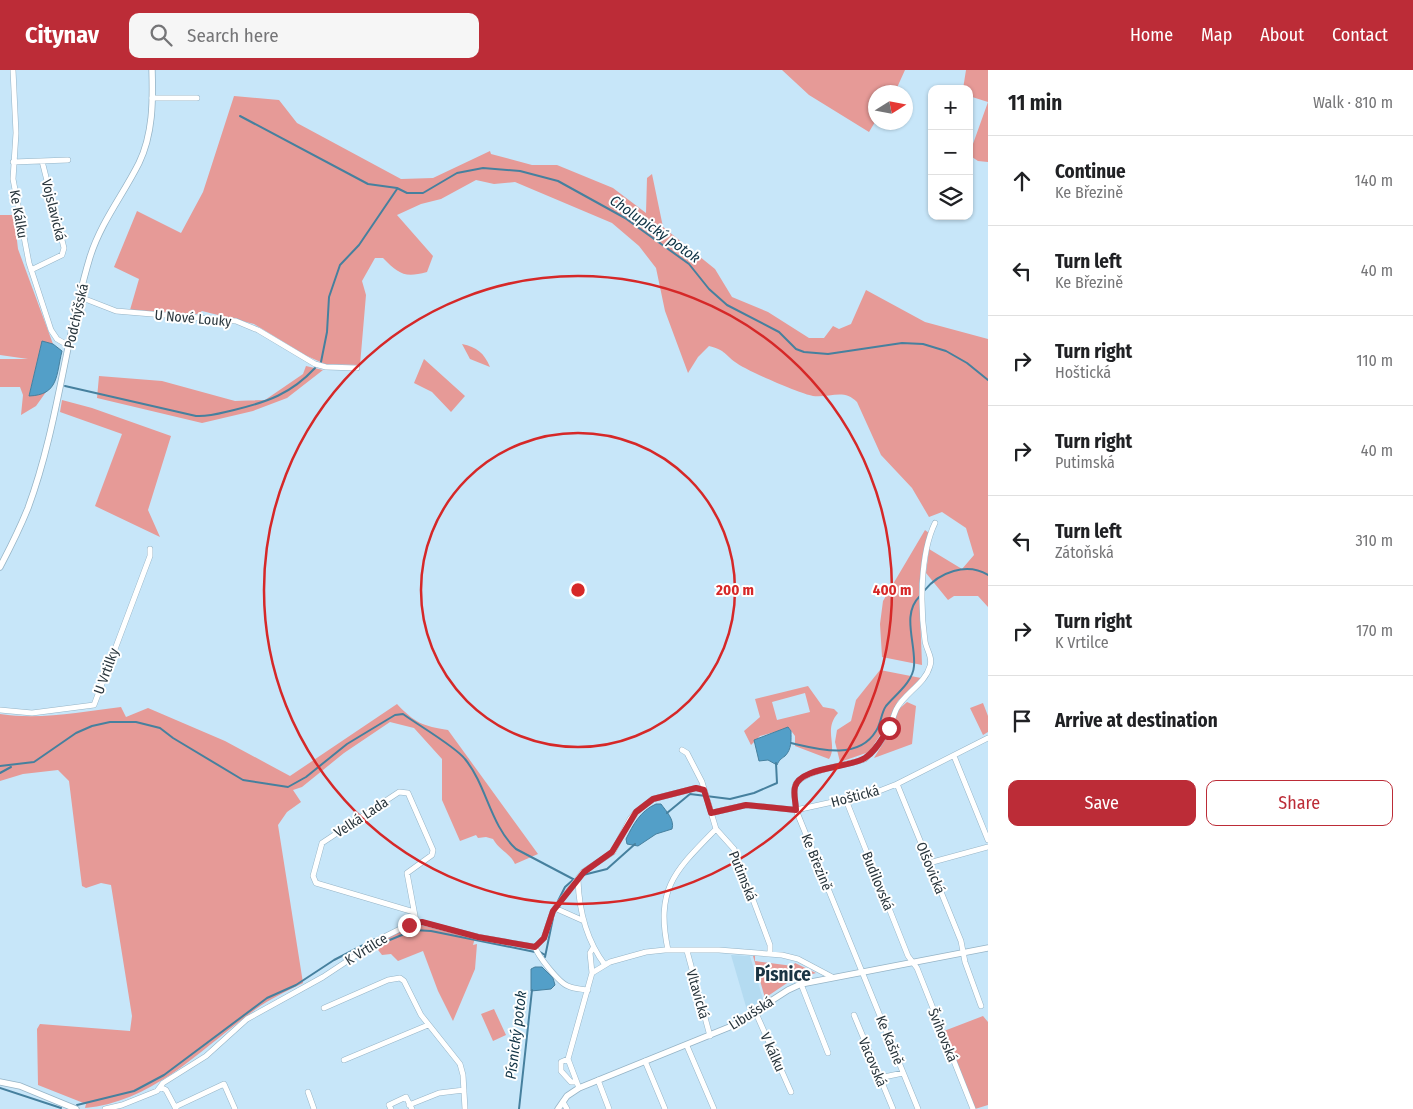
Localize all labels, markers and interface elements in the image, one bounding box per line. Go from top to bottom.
search box [129,13,479,58]
text: Citynav [25,21,99,49]
icon: search [147,21,175,49]
text: Search here [187,24,279,47]
text: Home [1130,24,1173,46]
text: Map [1201,24,1232,46]
text: About [1260,24,1304,46]
text: Contact [1332,24,1388,46]
north arrow [868,85,913,130]
map controls [928,85,973,220]
button: + [928,85,973,130]
text: 11 min [1008,90,1062,116]
text: Walk · 810 m [1313,93,1393,112]
button: − [928,130,973,175]
text: Continue [1055,160,1126,183]
icon: ahead [1008,167,1036,195]
text: 140 m [1355,171,1393,190]
button: layers [928,175,973,220]
street label: Vojslavická [38,178,69,243]
text: Ke Březině [1055,183,1123,202]
street label: Ke Kálku [6,189,31,240]
water label: Cholupický potok [606,191,704,267]
text: Turn left [1055,250,1122,273]
icon: left [1008,257,1036,285]
text: 40 m [1361,261,1393,280]
text: Ke Březině [1055,273,1123,292]
street label: Podchýšská [61,282,92,350]
street label: U Nové Louky [154,307,233,330]
text: Turn right [1055,340,1132,363]
icon: right [1008,347,1036,375]
text: 110 m [1356,351,1393,370]
text: Hoštická [1055,363,1111,382]
text: Turn right [1055,430,1132,453]
icon: right [1008,437,1036,465]
text: 40 m [1361,441,1393,460]
text: Putimská [1055,453,1115,472]
text: Turn left [1055,520,1122,543]
icon: left [1008,527,1036,555]
text: 310 m [1356,531,1393,550]
text: Zátoňská [1055,543,1114,562]
centre of rings [569,581,587,599]
text: 200 m [715,581,754,599]
text: 400 m [873,581,911,599]
text: Turn right [1055,610,1132,633]
icon: right [1008,617,1036,645]
text: 170 m [1356,621,1393,640]
text: K Vrtilce [1055,633,1109,652]
street label: U Vrtilky [90,645,123,697]
icon: arrive [1008,707,1036,735]
text: Arrive at destination [1055,709,1218,732]
route start [878,717,901,740]
button: Save [1008,780,1196,826]
button: Share [1206,780,1393,826]
street label: Hoštická [829,782,881,811]
street label: Velká Lada [331,794,392,841]
street label: Ke Březině [797,831,836,893]
street label: Olšovická [912,840,949,897]
street label: Putimská [725,849,760,904]
street label: Budilovská [858,849,897,913]
route end [398,914,421,937]
street label: K Vrtilce [342,930,391,969]
district label: Písnice [755,963,811,986]
street label: Vltavická [682,967,713,1021]
water label: Písnický potok [502,989,530,1080]
street label: Libušská [726,993,777,1034]
street label: Švihovská [924,1005,962,1065]
street label: Ke Kašně [872,1013,907,1067]
street label: V kálku [756,1030,789,1074]
street label: Vacovská [855,1035,891,1089]

